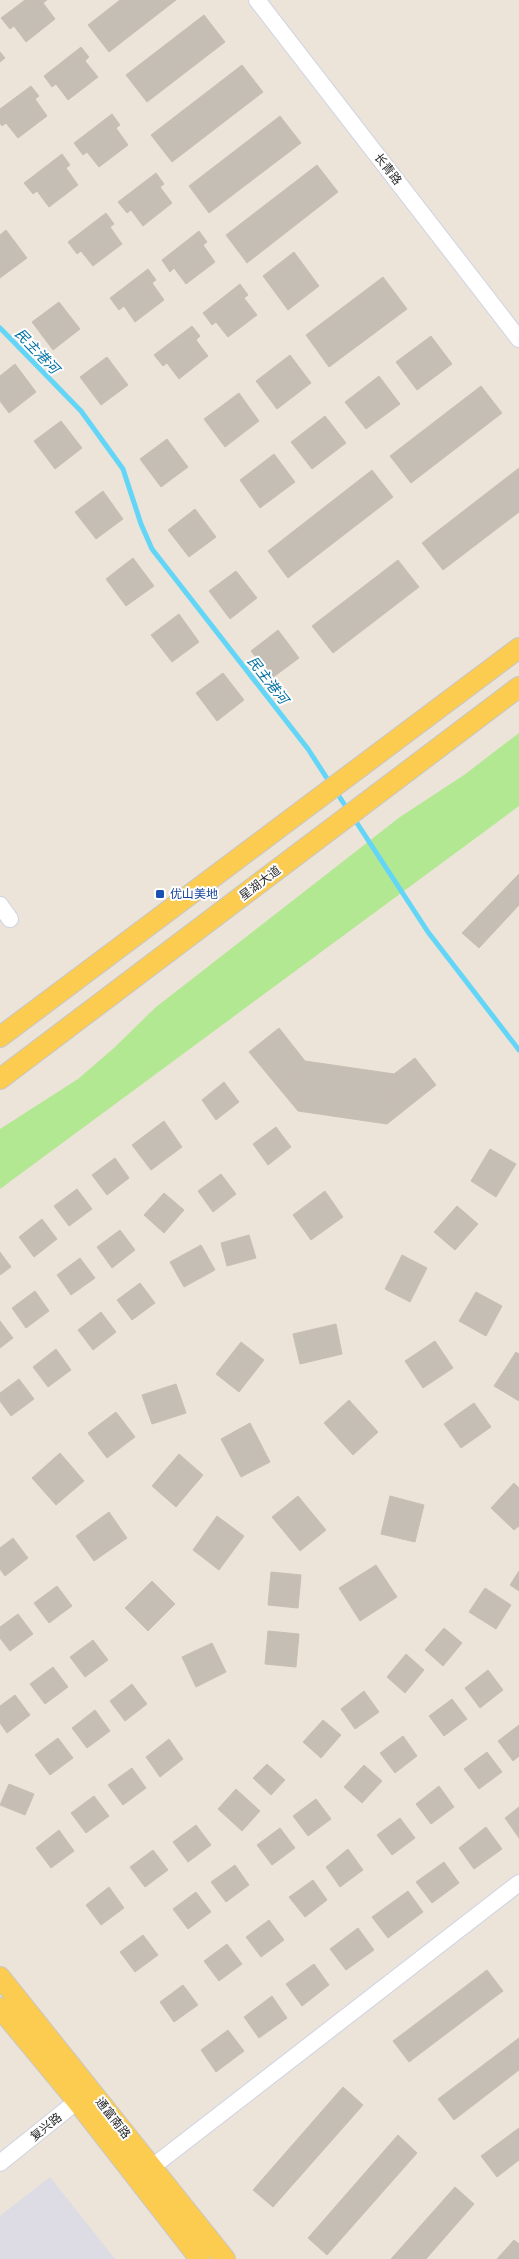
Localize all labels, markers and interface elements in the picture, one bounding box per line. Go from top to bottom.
street label: 长青路 [371,151,405,187]
water label: 民主港河 [11,325,64,380]
water label: 民主港河 [244,653,293,710]
street label: 星湖大道 [237,863,283,903]
place label: 优山美地 [170,887,218,901]
marker: 优山美地 [154,888,166,900]
street label: 通富南路 [93,2095,133,2141]
street label: 复兴路 [28,2110,64,2144]

